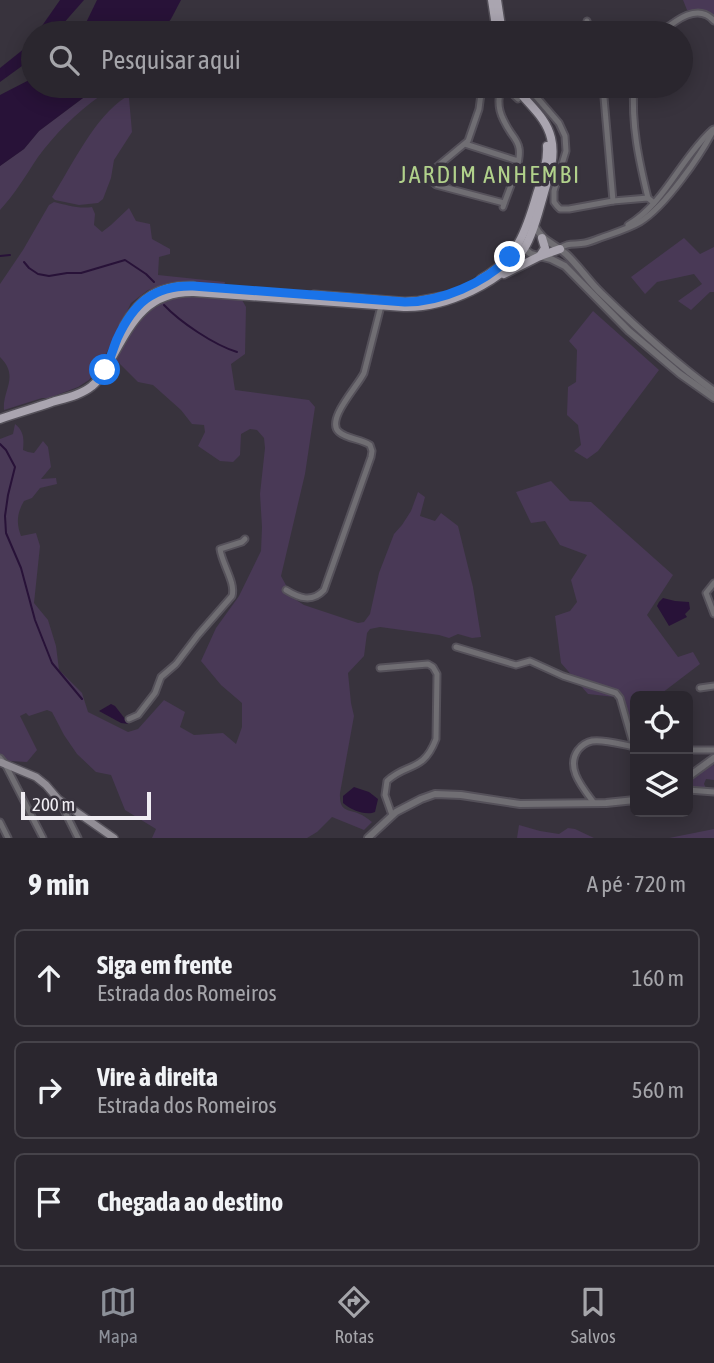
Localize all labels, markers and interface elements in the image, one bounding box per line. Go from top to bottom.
search box [21,21,693,98]
icon: search [45,41,83,79]
text: Pesquisar aqui [101,45,241,75]
district label: JARDIM ANHEMBI [399,161,581,188]
route end [494,241,525,272]
route start [89,354,120,385]
map controls [630,691,693,817]
button: locate [630,691,693,754]
button: layers [630,754,693,817]
scale bar [21,789,150,821]
text: 200 m [32,793,75,815]
text: 9 min [28,867,89,901]
text: A pé · 720 m [587,871,686,897]
text: Siga em frente [97,950,233,980]
icon: ahead [30,959,68,997]
text: 160 m [632,965,684,991]
text: Estrada dos Romeiros [97,980,277,1006]
text: Vire à direita [97,1062,218,1092]
icon: right [30,1071,68,1109]
text: 560 m [632,1077,684,1103]
text: Estrada dos Romeiros [97,1092,277,1118]
icon: arrive [30,1183,68,1221]
text: Chegada ao destino [97,1187,283,1217]
tab: Mapa [98,1283,138,1347]
tab: Rotas [335,1283,374,1347]
tab: Salvos [571,1283,616,1347]

